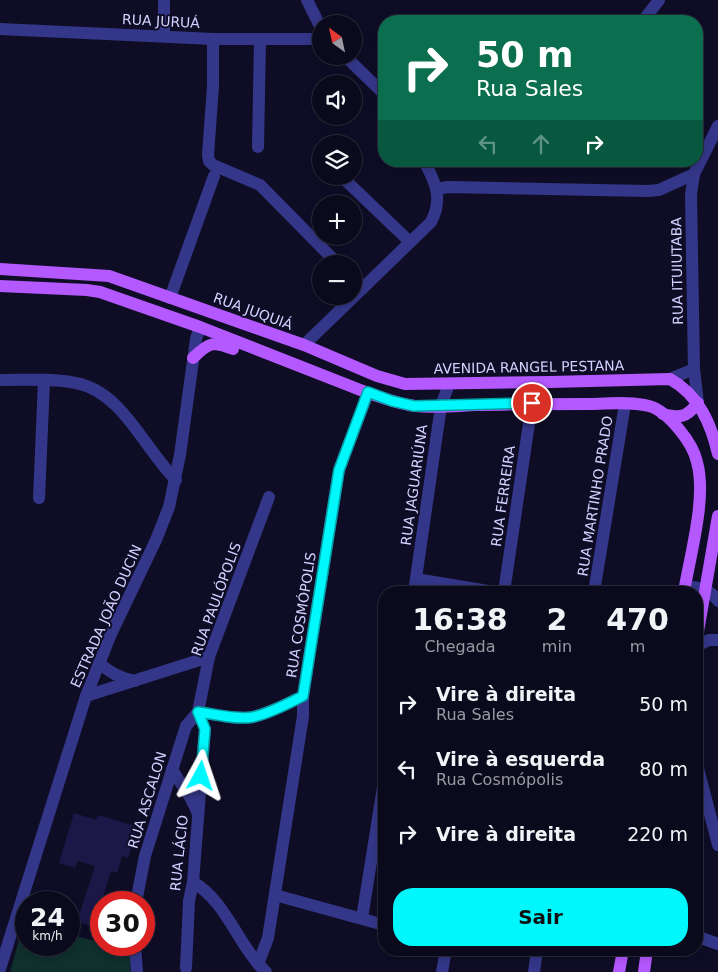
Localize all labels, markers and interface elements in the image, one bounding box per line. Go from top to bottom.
street label: RUA JURUÁ [122,11,201,31]
north arrow [312,15,362,65]
map controls [312,15,362,305]
icon: right [393,35,458,100]
text: 50 m [476,35,573,75]
button: sound [312,75,362,125]
text: Rua Sales [476,76,583,101]
icon: left [474,130,502,158]
icon: ahead [527,130,555,158]
icon: right [580,130,608,158]
button: layers [312,135,362,185]
button: + [312,195,362,245]
street label: RUA ITUIUTABA [668,217,686,325]
button: − [312,255,362,305]
street label: RUA JUQUIÁ [211,289,295,333]
street label: AVENIDA RANGEL PESTANA [434,357,625,377]
pin [511,382,553,424]
icon: arrive [518,389,546,417]
street label: RUA MARTINHO PRADO [574,414,616,578]
street label: RUA JAGUARIÚNA [397,423,430,547]
street label: RUA FERREIRA [488,444,518,548]
street label: RUA PAULÓPOLIS [187,539,244,658]
street label: ESTRADA JOÃO DUCIN [67,542,145,690]
street label: RUA COSMÓPOLIS [282,551,319,679]
text: 16:38 [412,602,508,637]
text: 2 [546,602,567,637]
text: 470 [606,602,669,637]
text: Chegada [424,637,495,656]
text: min [542,637,572,656]
text: m [630,637,645,656]
text: Vire à direita [436,683,576,705]
icon: right [393,690,421,718]
text: 50 m [639,693,688,715]
text: Rua Sales [436,705,514,724]
text: Vire à esquerda [436,748,605,770]
position arrow [174,749,226,801]
street label: RUA ASCALON [125,750,169,850]
icon: left [393,755,421,783]
text: 80 m [639,758,688,780]
text: Rua Cosmópolis [436,770,563,789]
street label: RUA LÁCIO [167,814,191,892]
icon: right [393,820,421,848]
text: Vire à direita [436,823,576,845]
text: 220 m [627,823,688,845]
button: Sair [393,888,688,946]
speed limit sign: 30 [90,891,155,956]
text: 24 [30,903,65,932]
text: km/h [32,929,63,943]

